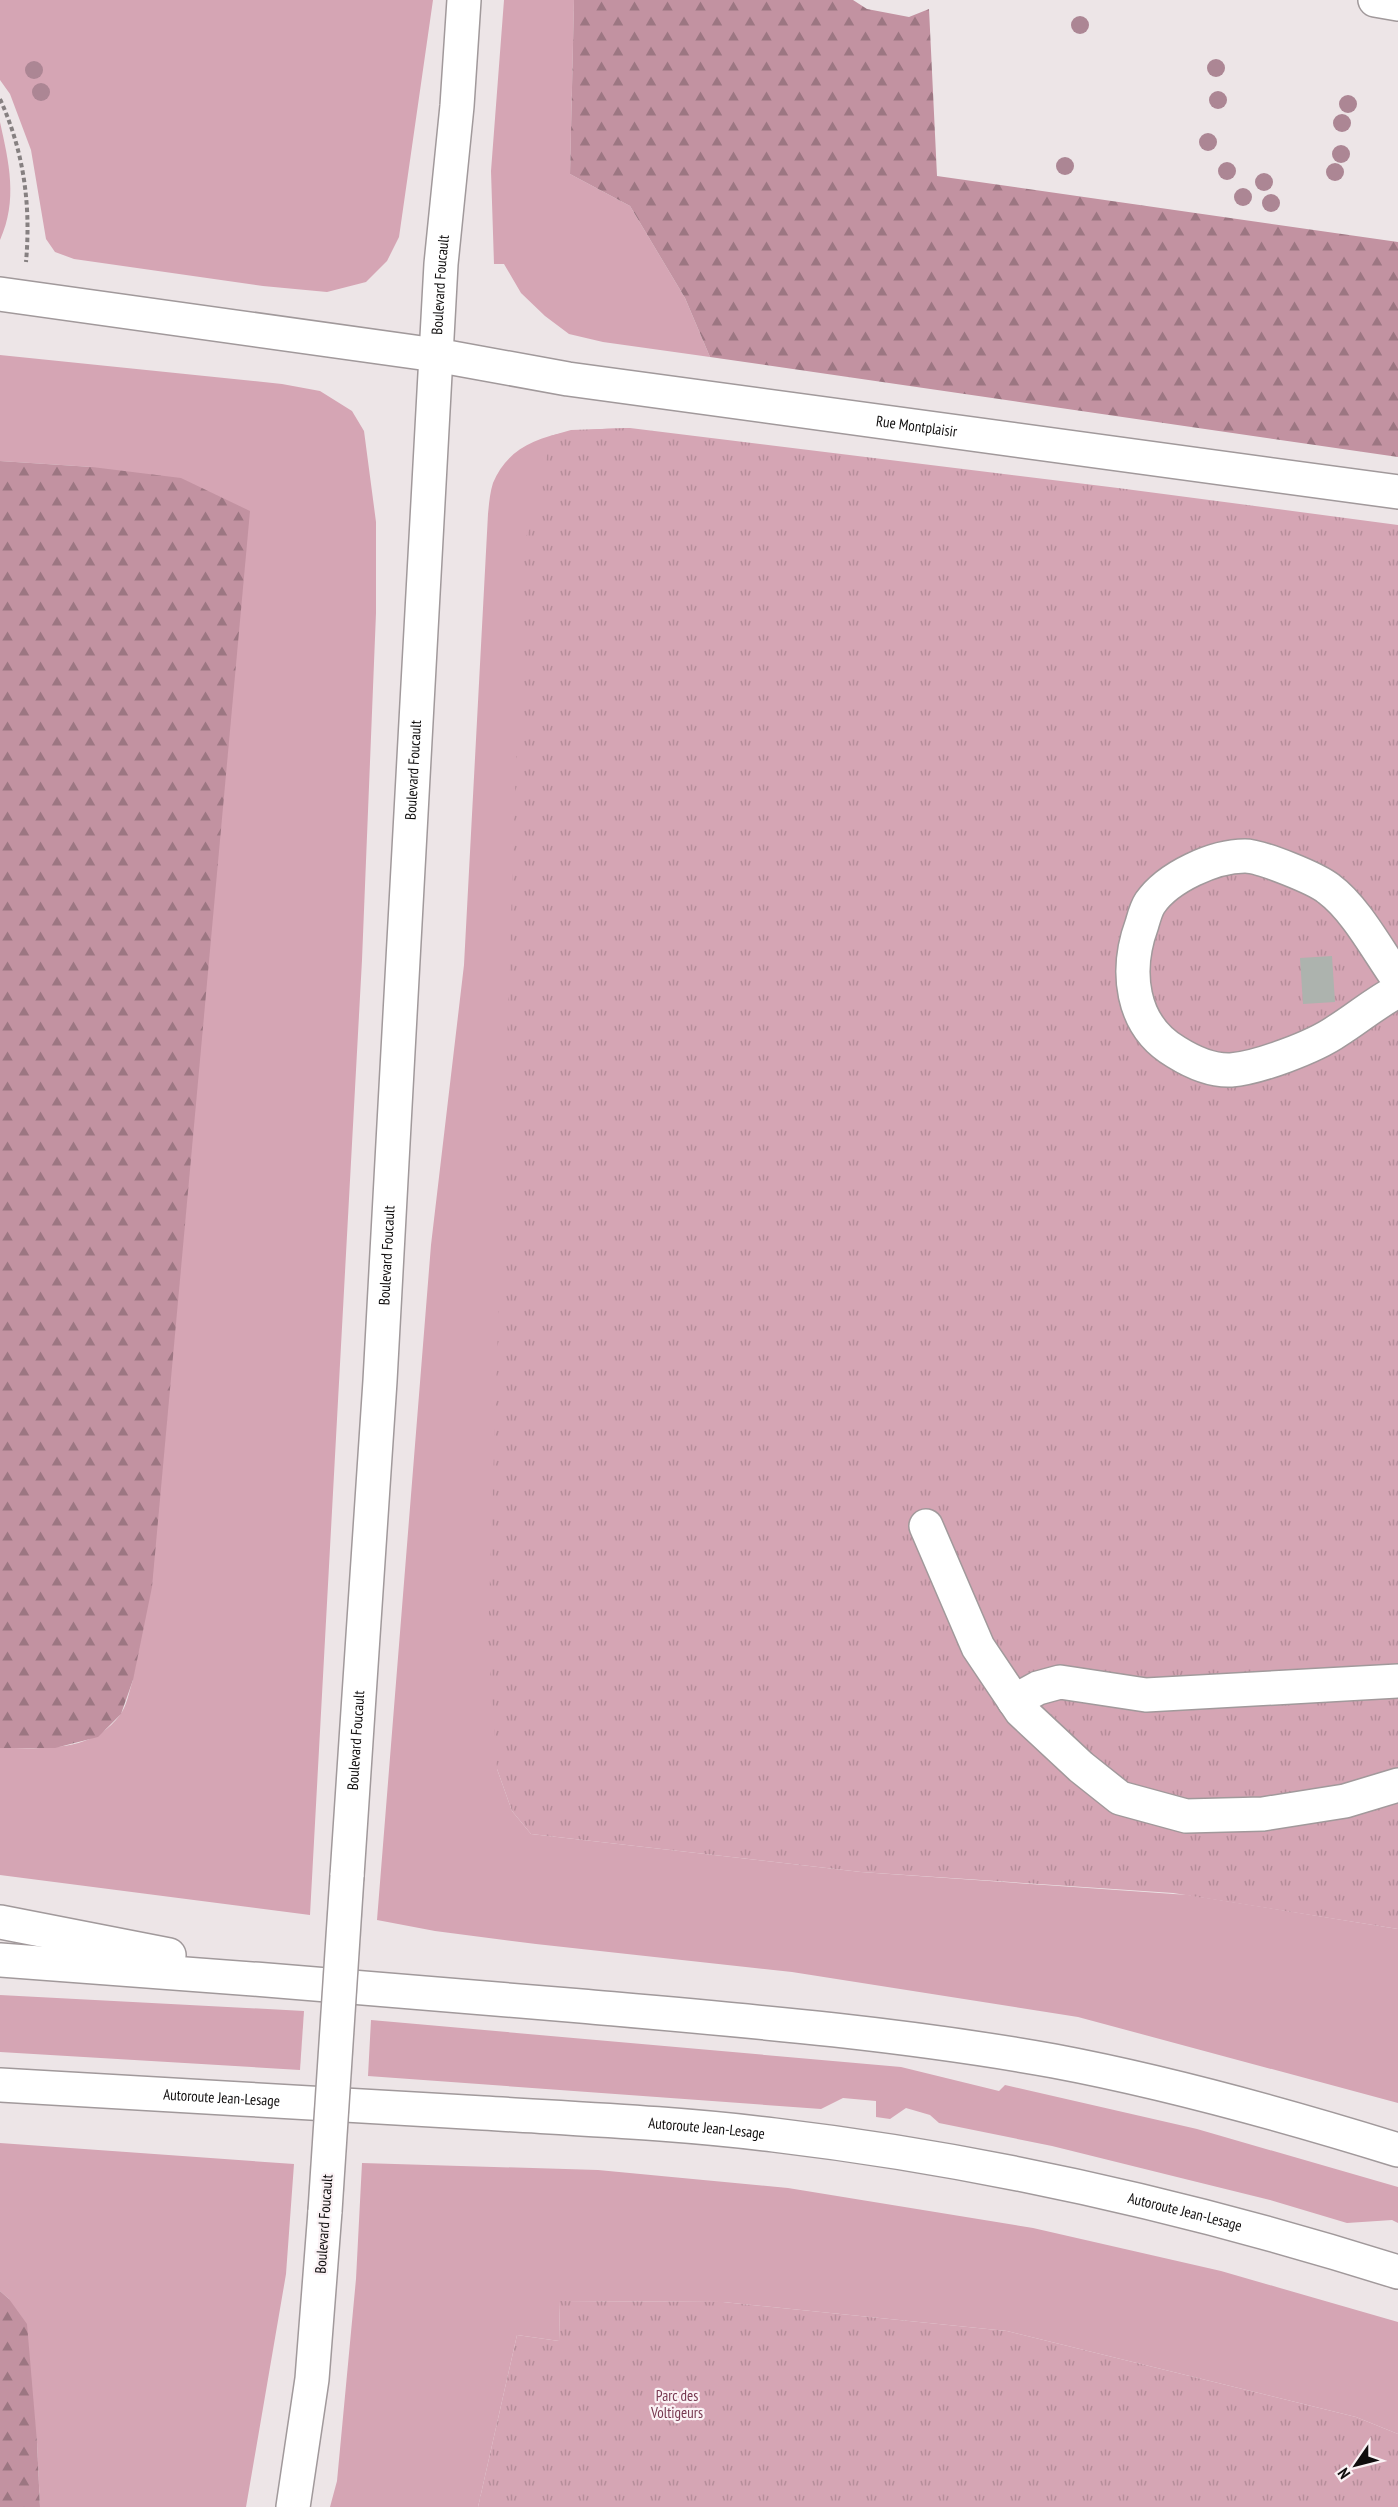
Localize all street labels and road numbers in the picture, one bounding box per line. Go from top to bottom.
street label: Boulevard Foucault [427,234,453,335]
street label: Rue Montplaisir [875,411,959,441]
street label: Boulevard Foucault [401,720,425,820]
street label: Boulevard Foucault [374,1205,399,1306]
street label: Boulevard Foucault [343,1690,368,1791]
street label: Autoroute Jean-Lesage [163,2085,281,2110]
street label: Autoroute Jean-Lesage [648,2113,766,2143]
street label: Boulevard Foucault [311,2174,336,2274]
street label: Autoroute Jean-Lesage [1126,2188,1244,2235]

